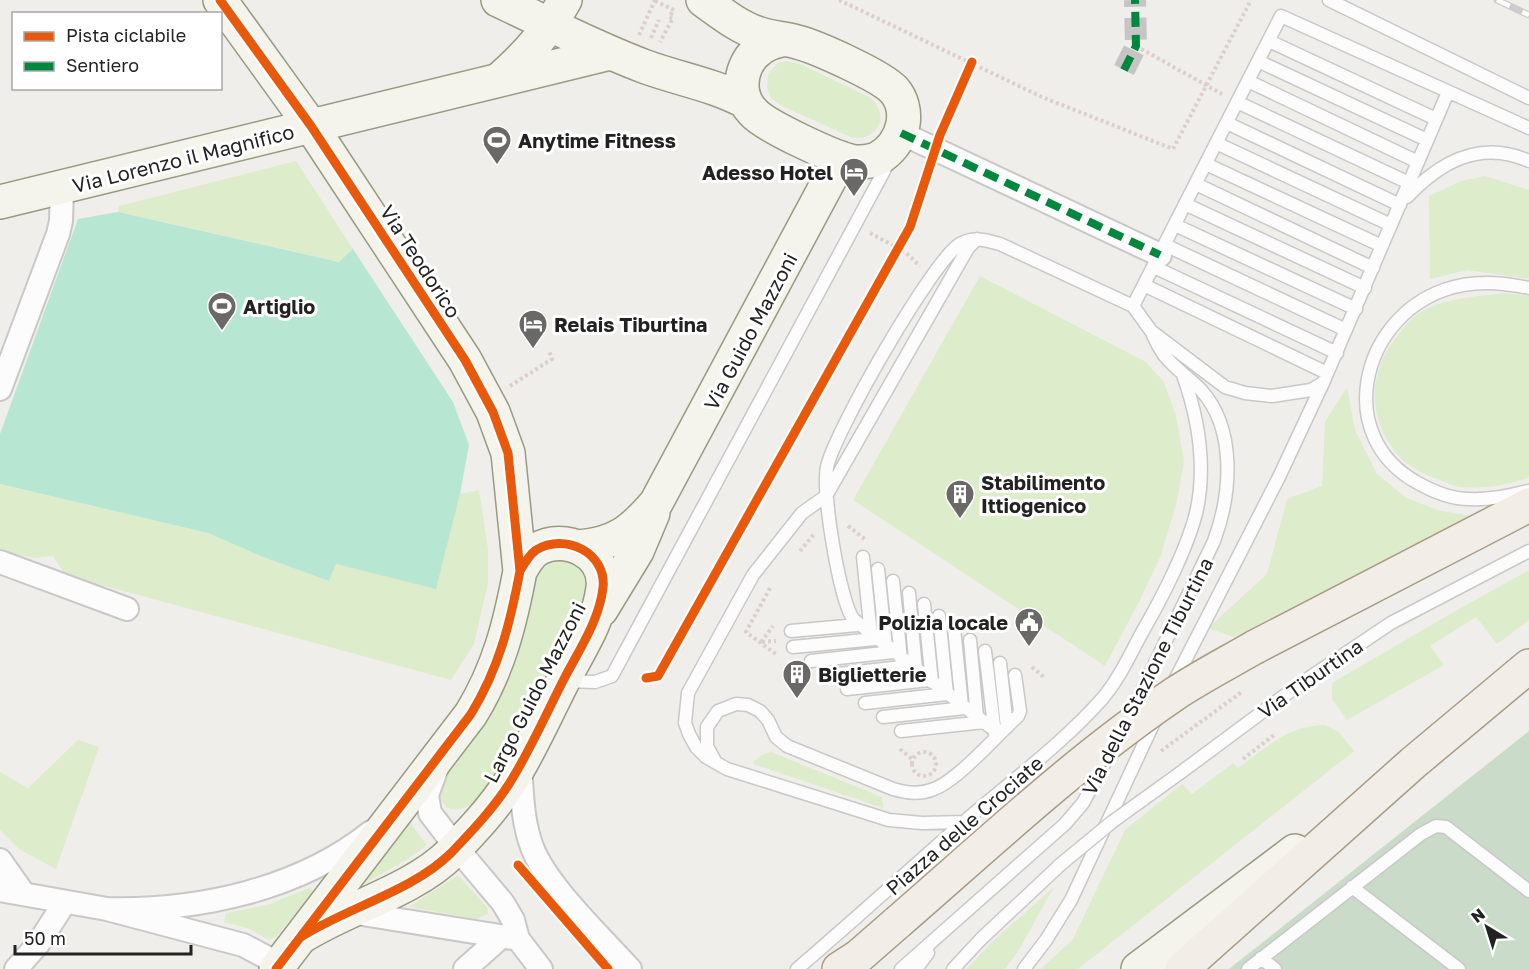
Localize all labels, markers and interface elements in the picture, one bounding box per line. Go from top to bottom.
legend [12,12,222,90]
text: Pista ciclabile [66,24,186,46]
text: Sentiero [66,54,139,76]
street label: Via Lorenzo il Magnifico [70,119,296,197]
sports icon: Anytime Fitness [481,124,513,166]
place label: Anytime Fitness [518,128,676,152]
hotel icon: Adesso Hotel [838,156,870,198]
place label: Adesso Hotel [702,160,833,184]
street label: Via Teodorico [376,200,466,322]
street label: Via Guido Mazzoni [698,248,802,414]
sports icon: Artiglio [206,290,238,332]
place label: Artiglio [243,294,315,318]
hotel icon: Relais Tiburtina [517,308,549,350]
place label: Relais Tiburtina [554,312,707,336]
place label: Stabilimento Ittiogenico [981,470,1105,517]
building icon: Stabilimento Ittiogenico [944,478,976,520]
street label: Via della Stazione Tiburtina [1076,553,1218,799]
street label: Largo Guido Mazzoni [478,598,590,786]
public building icon: Polizia locale [1013,606,1045,648]
place label: Polizia locale [878,610,1008,634]
street label: Via Tiburtina [1253,633,1367,723]
building icon: Biglietterie [781,658,813,700]
place label: Biglietterie [818,662,927,686]
street label: Piazza delle Crociate [881,750,1047,900]
north arrow [1457,897,1517,957]
text: N [1467,904,1489,927]
scale bar [15,918,190,956]
text: 50 m [24,927,66,949]

